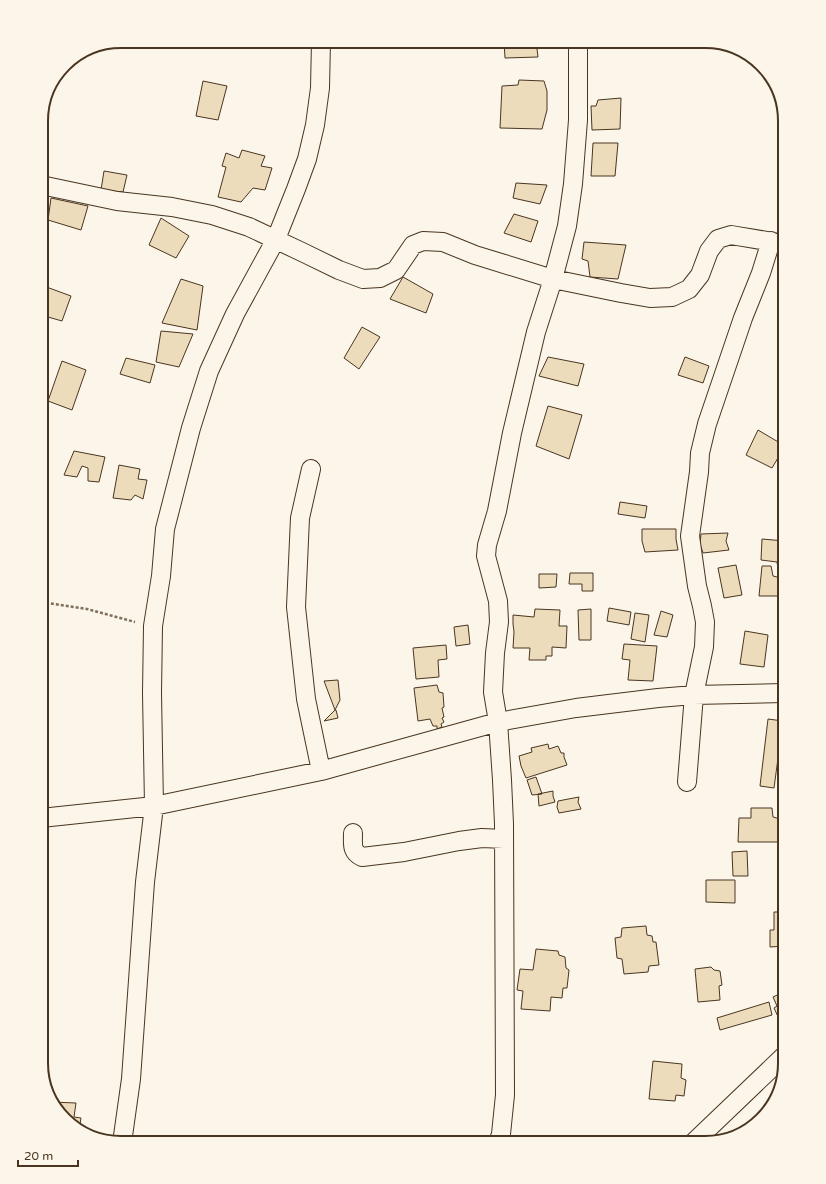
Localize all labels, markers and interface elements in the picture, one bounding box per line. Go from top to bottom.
scale bar [18,1142,78,1168]
text: 20 m [24,1149,53,1163]

